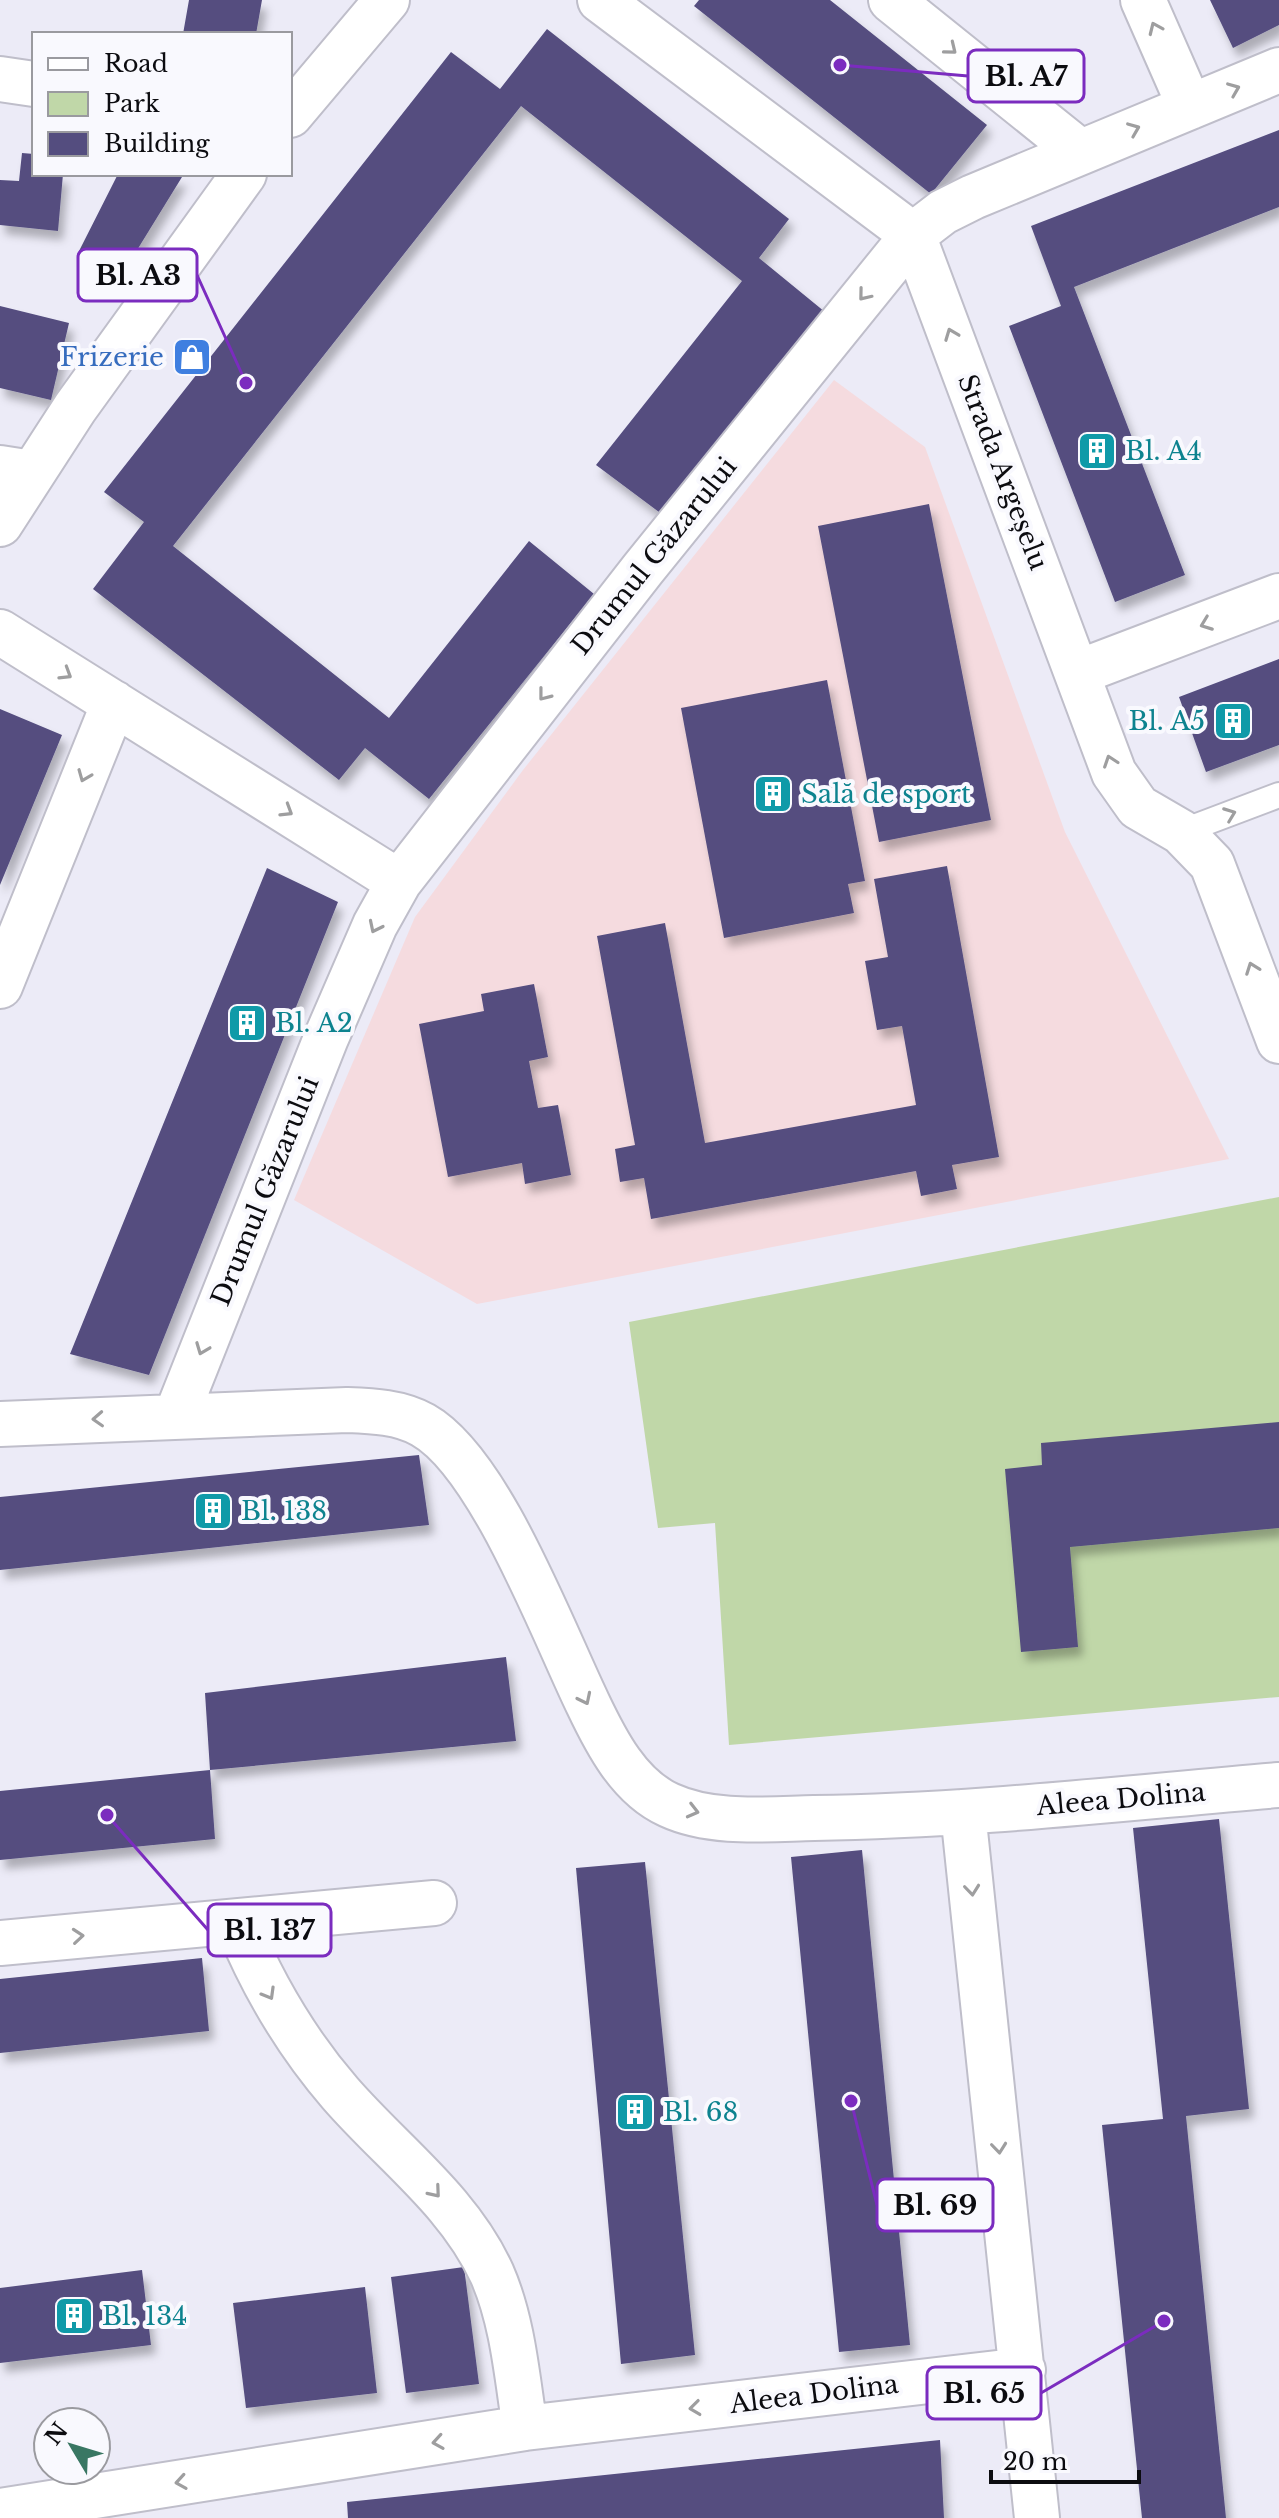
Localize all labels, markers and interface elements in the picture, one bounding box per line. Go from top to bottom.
one-way arrow [1149,21,1165,36]
legend [32,32,292,176]
one-way arrow [942,39,957,54]
text: Road [104,49,168,78]
callout: Bl. A7 [968,50,1084,102]
text: Bl. A7 [985,59,1068,94]
one-way arrow [1226,82,1240,98]
text: Park [104,89,160,118]
one-way arrow [1126,122,1140,139]
text: Building [104,129,210,158]
callout: Bl. A3 [78,249,197,301]
text: Bl. A3 [95,258,181,293]
one-way arrow [859,286,874,300]
one-way arrow [944,327,961,341]
shop icon: Frizerie [171,336,213,378]
place label: Frizerie [60,341,164,373]
street label: Strada Argeșelu [951,370,1055,574]
building icon: Bl. A4 [1076,430,1118,472]
place label: Bl. A4 [1125,435,1202,467]
street label: Drumul Găzarului [565,451,743,661]
one-way arrow [1200,614,1214,631]
one-way arrow [57,664,72,679]
one-way arrow [540,686,554,701]
building icon: Bl. A5 [1212,700,1254,742]
place label: Bl. A5 [1128,705,1205,737]
one-way arrow [1103,755,1120,769]
one-way arrow [78,768,94,782]
building icon: Sală de sport [752,773,794,815]
place label: Sală de sport [801,778,971,810]
one-way arrow [278,802,293,817]
one-way arrow [1222,807,1236,824]
one-way arrow [369,919,385,933]
one-way arrow [1245,961,1262,975]
building icon: Bl. A2 [226,1002,268,1044]
place label: Bl. A2 [275,1007,353,1039]
street label: Drumul Găzarului [204,1072,326,1310]
one-way arrow [195,1341,212,1355]
one-way arrow [91,1411,104,1428]
building icon: Bl. 138 [192,1490,234,1532]
place label: Bl. 138 [241,1495,327,1527]
one-way arrow [575,1690,591,1705]
street label: Aleea Dolina [1034,1776,1207,1822]
one-way arrow [685,1802,699,1819]
one-way arrow [963,1884,980,1897]
callout: Bl. 137 [208,1904,331,1956]
text: Bl. 137 [223,1913,315,1948]
one-way arrow [72,1928,85,1945]
one-way arrow [259,1985,275,1999]
building icon: Bl. 68 [614,2091,656,2133]
place label: Bl. 68 [663,2096,738,2128]
one-way arrow [991,2142,1008,2155]
callout: Bl. 69 [877,2179,993,2231]
one-way arrow [425,2183,440,2198]
text: Bl. 69 [893,2188,977,2223]
building icon: Bl. 134 [53,2295,95,2337]
place label: Bl. 134 [102,2300,188,2332]
callout: Bl. 65 [927,2367,1041,2419]
street label: Aleea Dolina [727,2368,901,2420]
text: Bl. 65 [943,2376,1025,2411]
one-way arrow [688,2400,701,2417]
north arrow [32,2406,112,2486]
text: N [40,2417,74,2450]
one-way arrow [431,2433,444,2450]
scale bar [991,2434,1139,2484]
text: 20 m [1003,2447,1068,2476]
one-way arrow [174,2473,188,2490]

